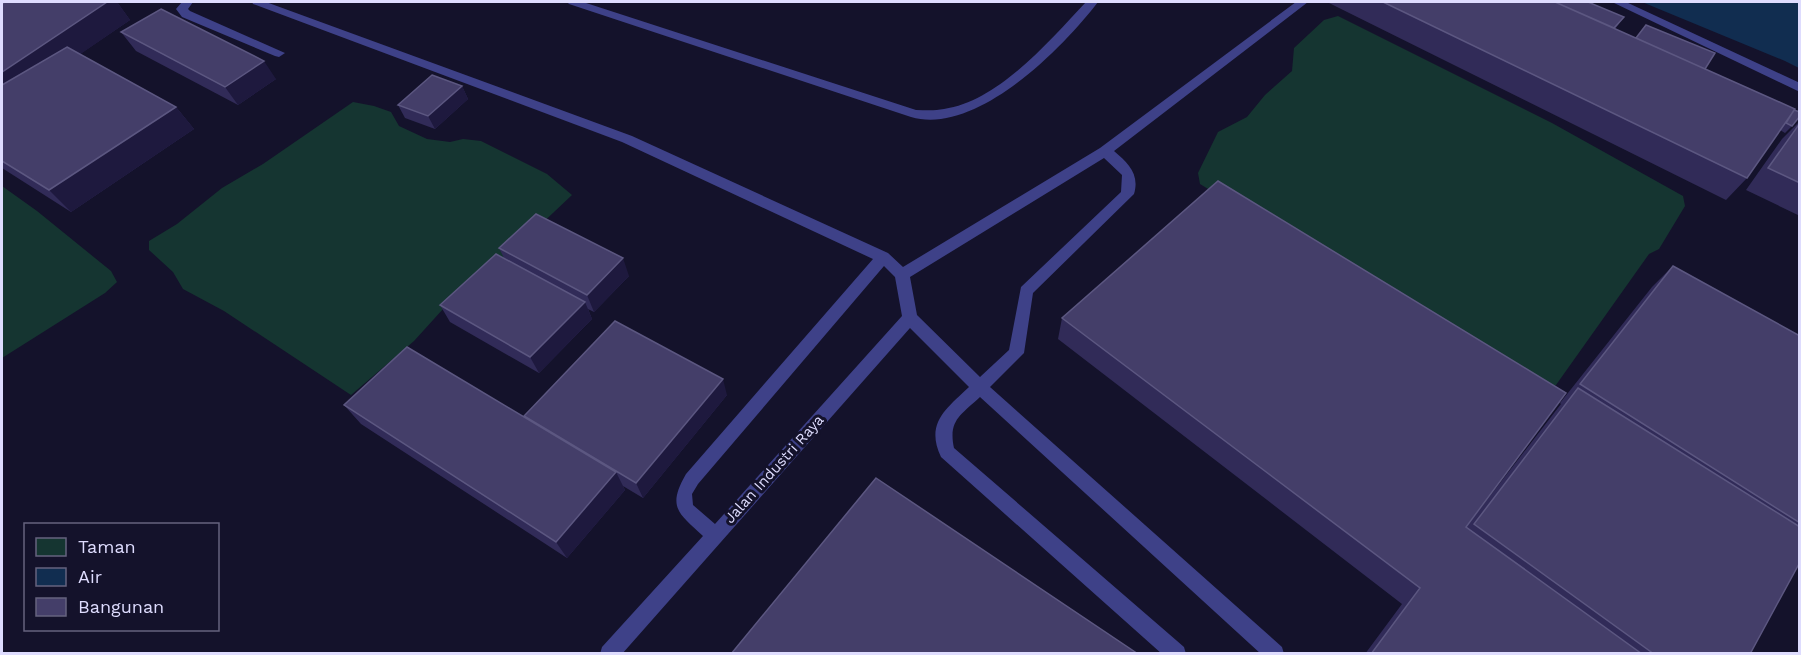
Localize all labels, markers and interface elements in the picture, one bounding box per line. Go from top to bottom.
street label: Jalan Industri Raya [720,411,828,527]
legend [24,523,219,631]
text: Taman [78,536,136,557]
text: Air [78,566,102,587]
text: Bangunan [78,596,164,617]

